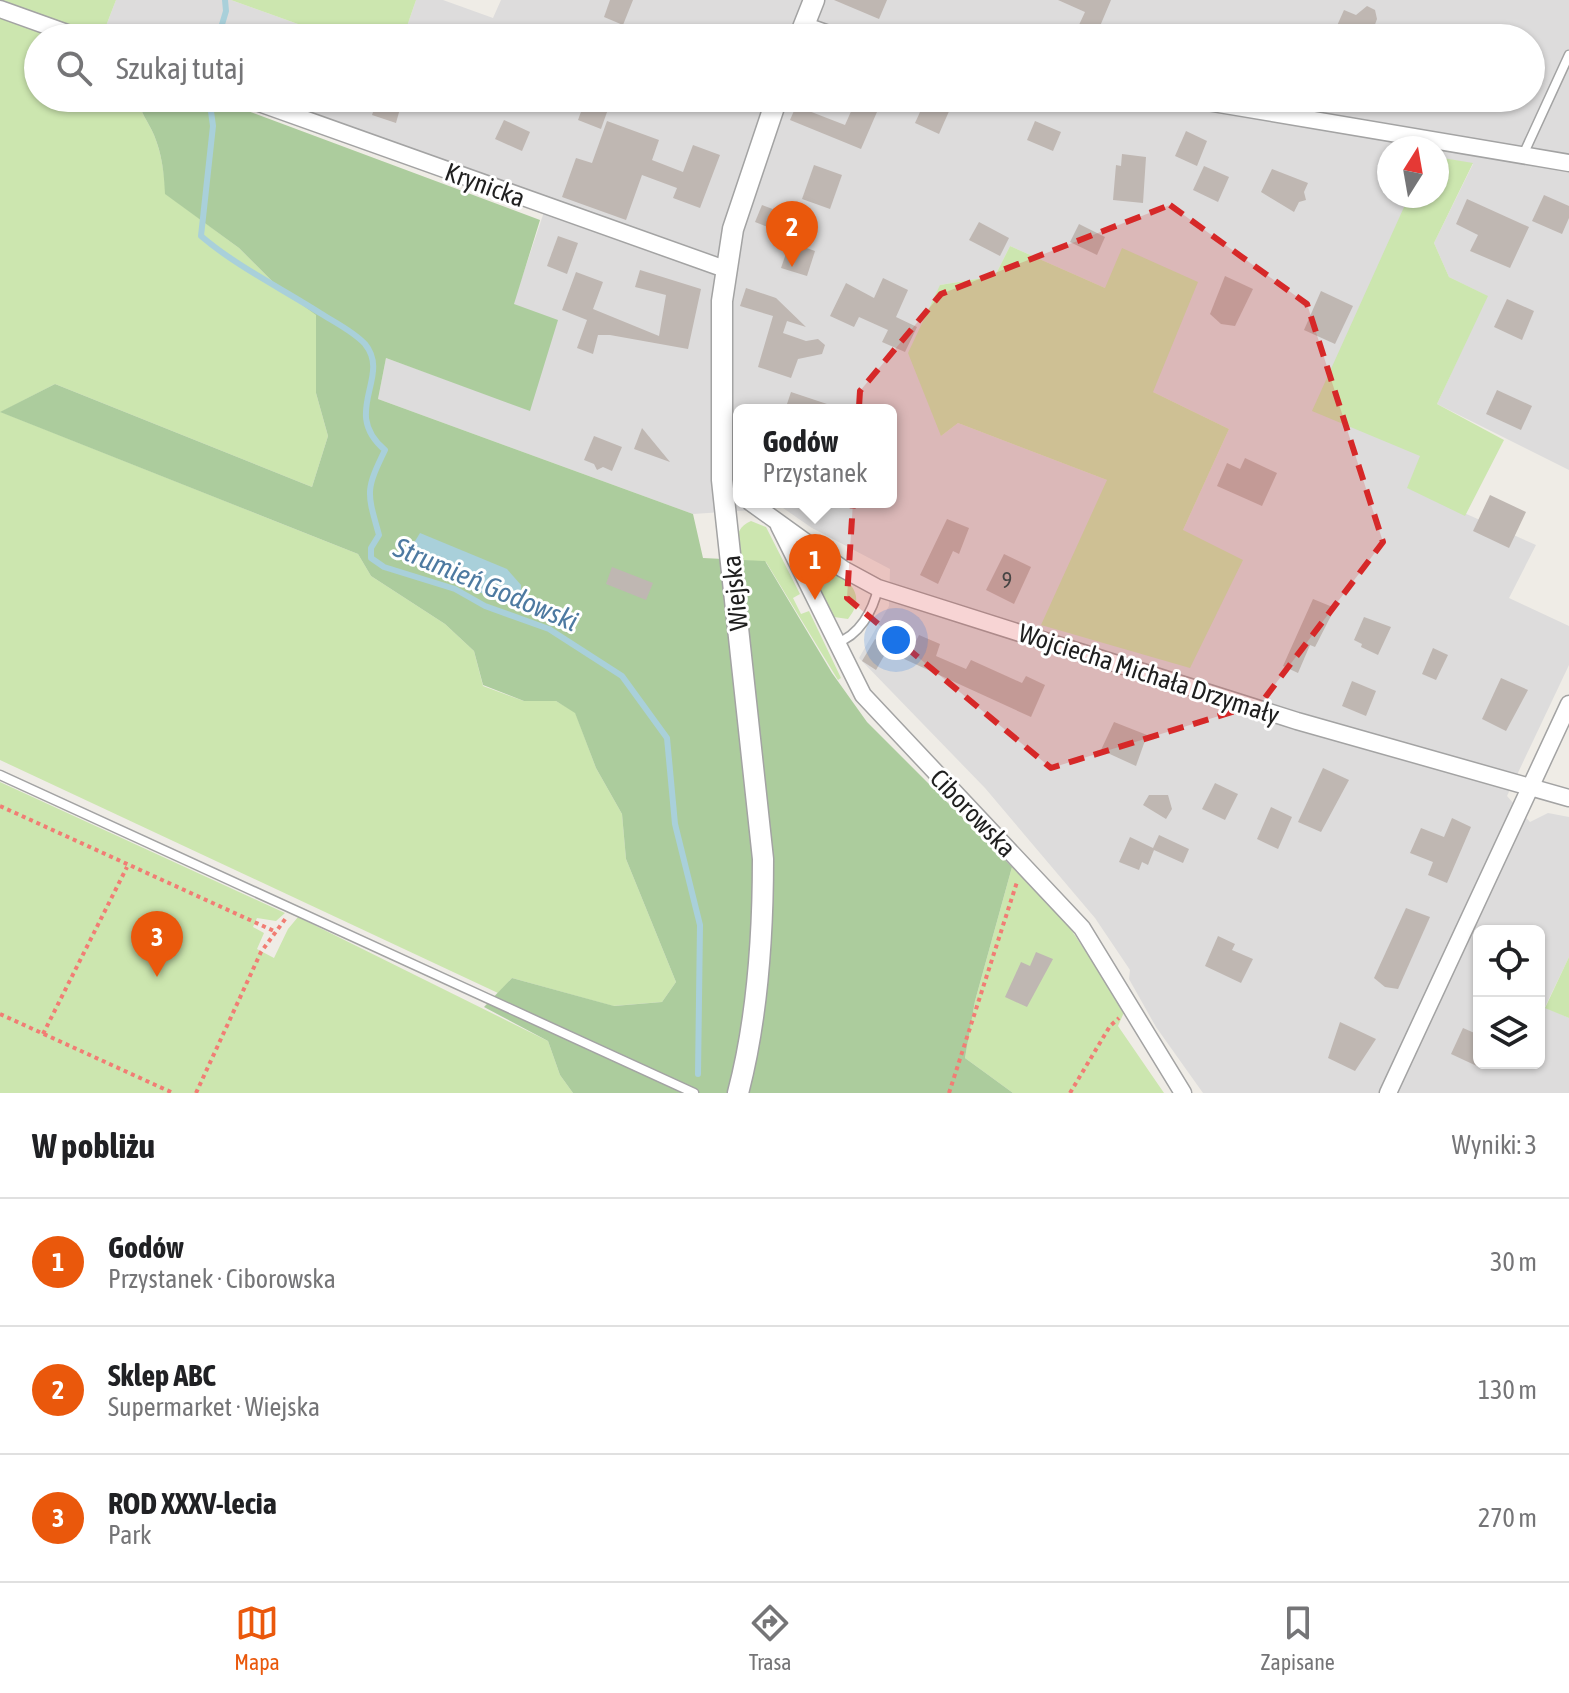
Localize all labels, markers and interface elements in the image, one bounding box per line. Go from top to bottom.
search box [24,24,1545,112]
icon: search [52,46,96,90]
text: Szukaj tutaj [116,51,245,85]
north arrow [1377,136,1449,208]
street label: Krynicka [441,157,529,213]
pin: 2 [766,201,818,267]
popup [733,404,897,508]
text: Godów [762,424,838,458]
text: Przystanek [762,458,868,488]
water label: Strumień Godowski [388,530,583,637]
pin: 1 [789,534,841,600]
street label: Wiejska [716,554,754,632]
house number: 9 [1002,567,1012,593]
street label: Wojciecha Michała Drzymały [1015,618,1283,730]
your location [876,620,916,660]
street label: Ciborowska [924,763,1022,863]
pin: 3 [131,911,183,977]
map controls [1473,925,1545,1069]
button: locate [1473,925,1545,997]
button: layers [1473,997,1545,1069]
text: W pobliżu [32,1126,155,1165]
text: Wyniki: 3 [1452,1130,1537,1160]
text: Godów [108,1230,184,1264]
text: 1 [52,1247,64,1277]
text: 30 m [1490,1247,1537,1277]
text: Przystanek · Ciborowska [108,1264,336,1294]
text: Sklep ABC [108,1358,216,1392]
text: 2 [52,1375,64,1405]
text: 130 m [1478,1375,1537,1405]
text: Supermarket · Wiejska [108,1392,320,1422]
text: ROD XXXV-lecia [108,1486,277,1520]
text: 3 [52,1503,64,1533]
text: 270 m [1478,1503,1537,1533]
text: Park [108,1520,151,1550]
tab: Mapa [234,1601,280,1675]
tab: Trasa [748,1601,792,1675]
tab: Zapisane [1261,1601,1335,1675]

